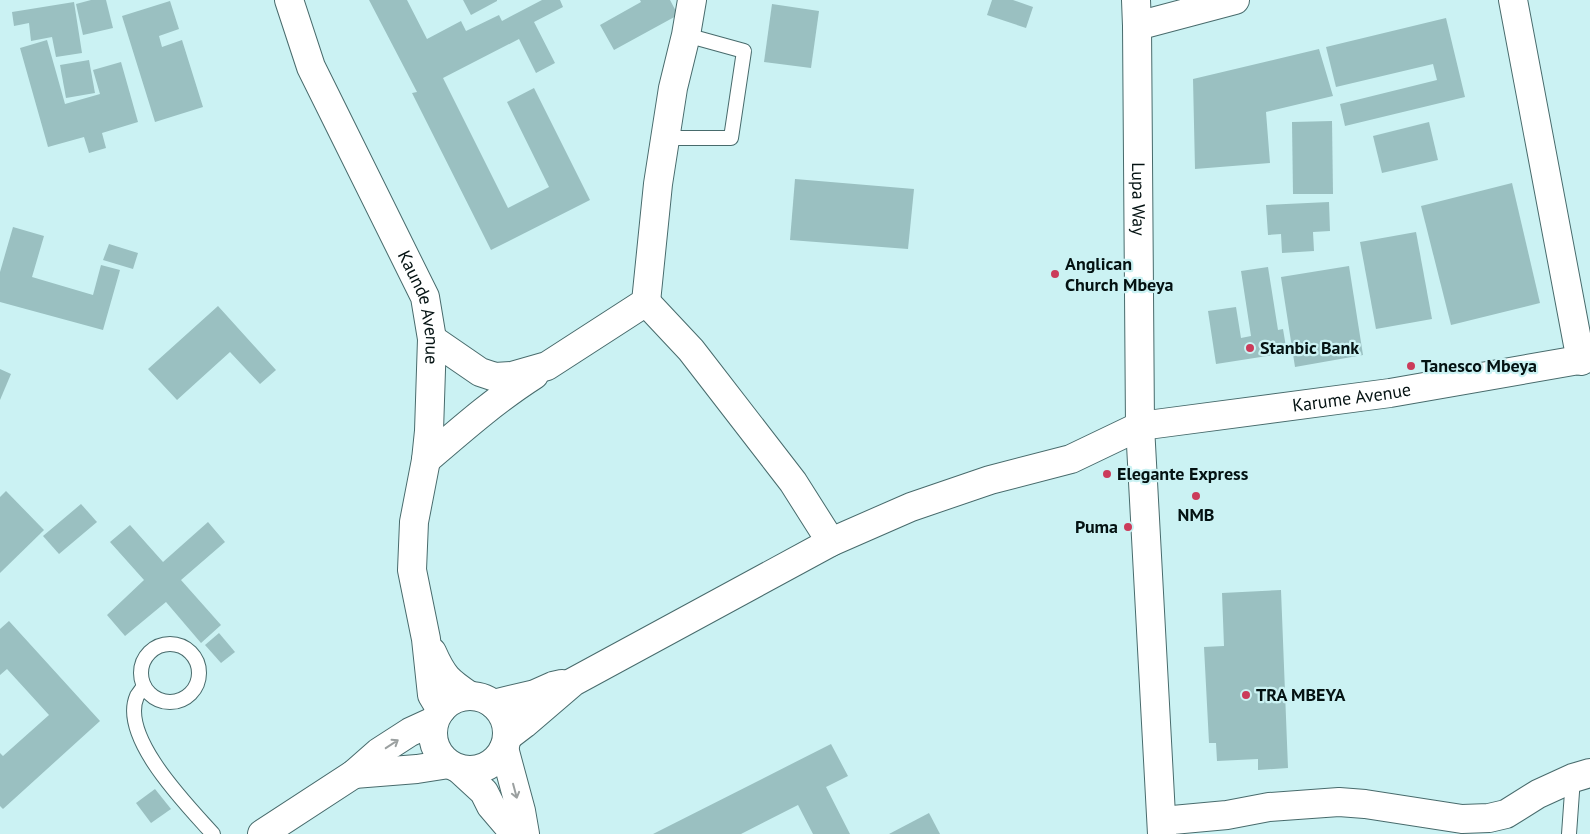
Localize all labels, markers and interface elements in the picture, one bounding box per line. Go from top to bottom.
street label: Lupa Way [1127,162,1151,236]
street label: Kaunde Avenue [393,247,444,365]
place label: Anglican Church Mbeya [1065,252,1174,296]
marker: Anglican Church Mbeya [1049,268,1061,280]
place label: Stanbic Bank [1260,336,1359,359]
marker: Stanbic Bank [1244,342,1256,354]
place label: Tanesco Mbeya [1421,354,1537,377]
marker: Tanesco Mbeya [1405,360,1417,372]
street label: Karume Avenue [1291,378,1413,417]
place label: Elegante Express [1117,462,1249,485]
marker: Elegante Express [1101,468,1113,480]
marker: NMB [1190,490,1202,502]
place label: NMB [1178,503,1214,526]
place label: Puma [1075,515,1118,538]
marker: Puma [1122,521,1134,533]
place label: TRA MBEYA [1256,683,1346,706]
marker: TRA MBEYA [1240,689,1252,701]
one-way arrow [384,738,398,748]
one-way arrow [511,782,521,798]

